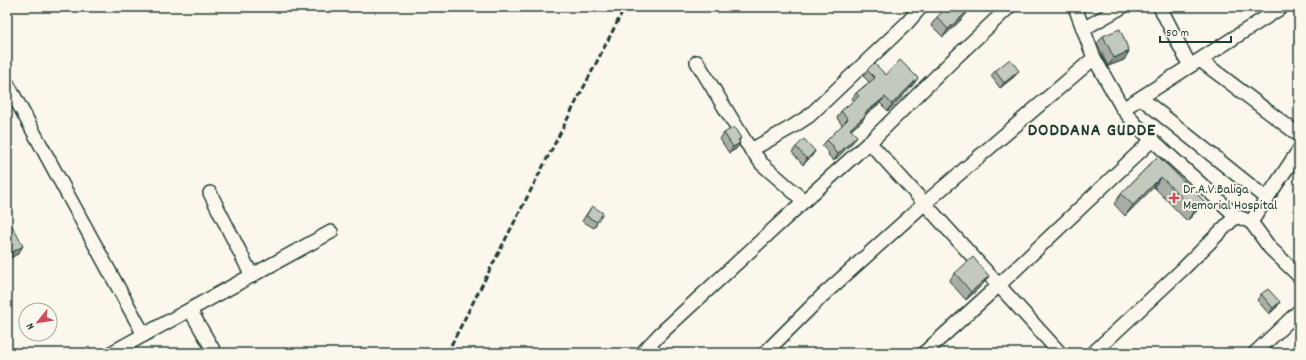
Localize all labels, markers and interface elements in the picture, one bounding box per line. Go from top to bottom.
scale bar [1160,18,1231,44]
text: 50 m [1166,25,1189,42]
district label: DODDANA GUDDE [1028,119,1156,144]
place label: Dr.A.V.Baliga Memorial Hospital [1183,180,1278,216]
marker: Dr.A.V.Baliga Memorial Hospital [1168,192,1180,204]
north arrow [18,302,58,342]
text: N [23,319,39,332]

